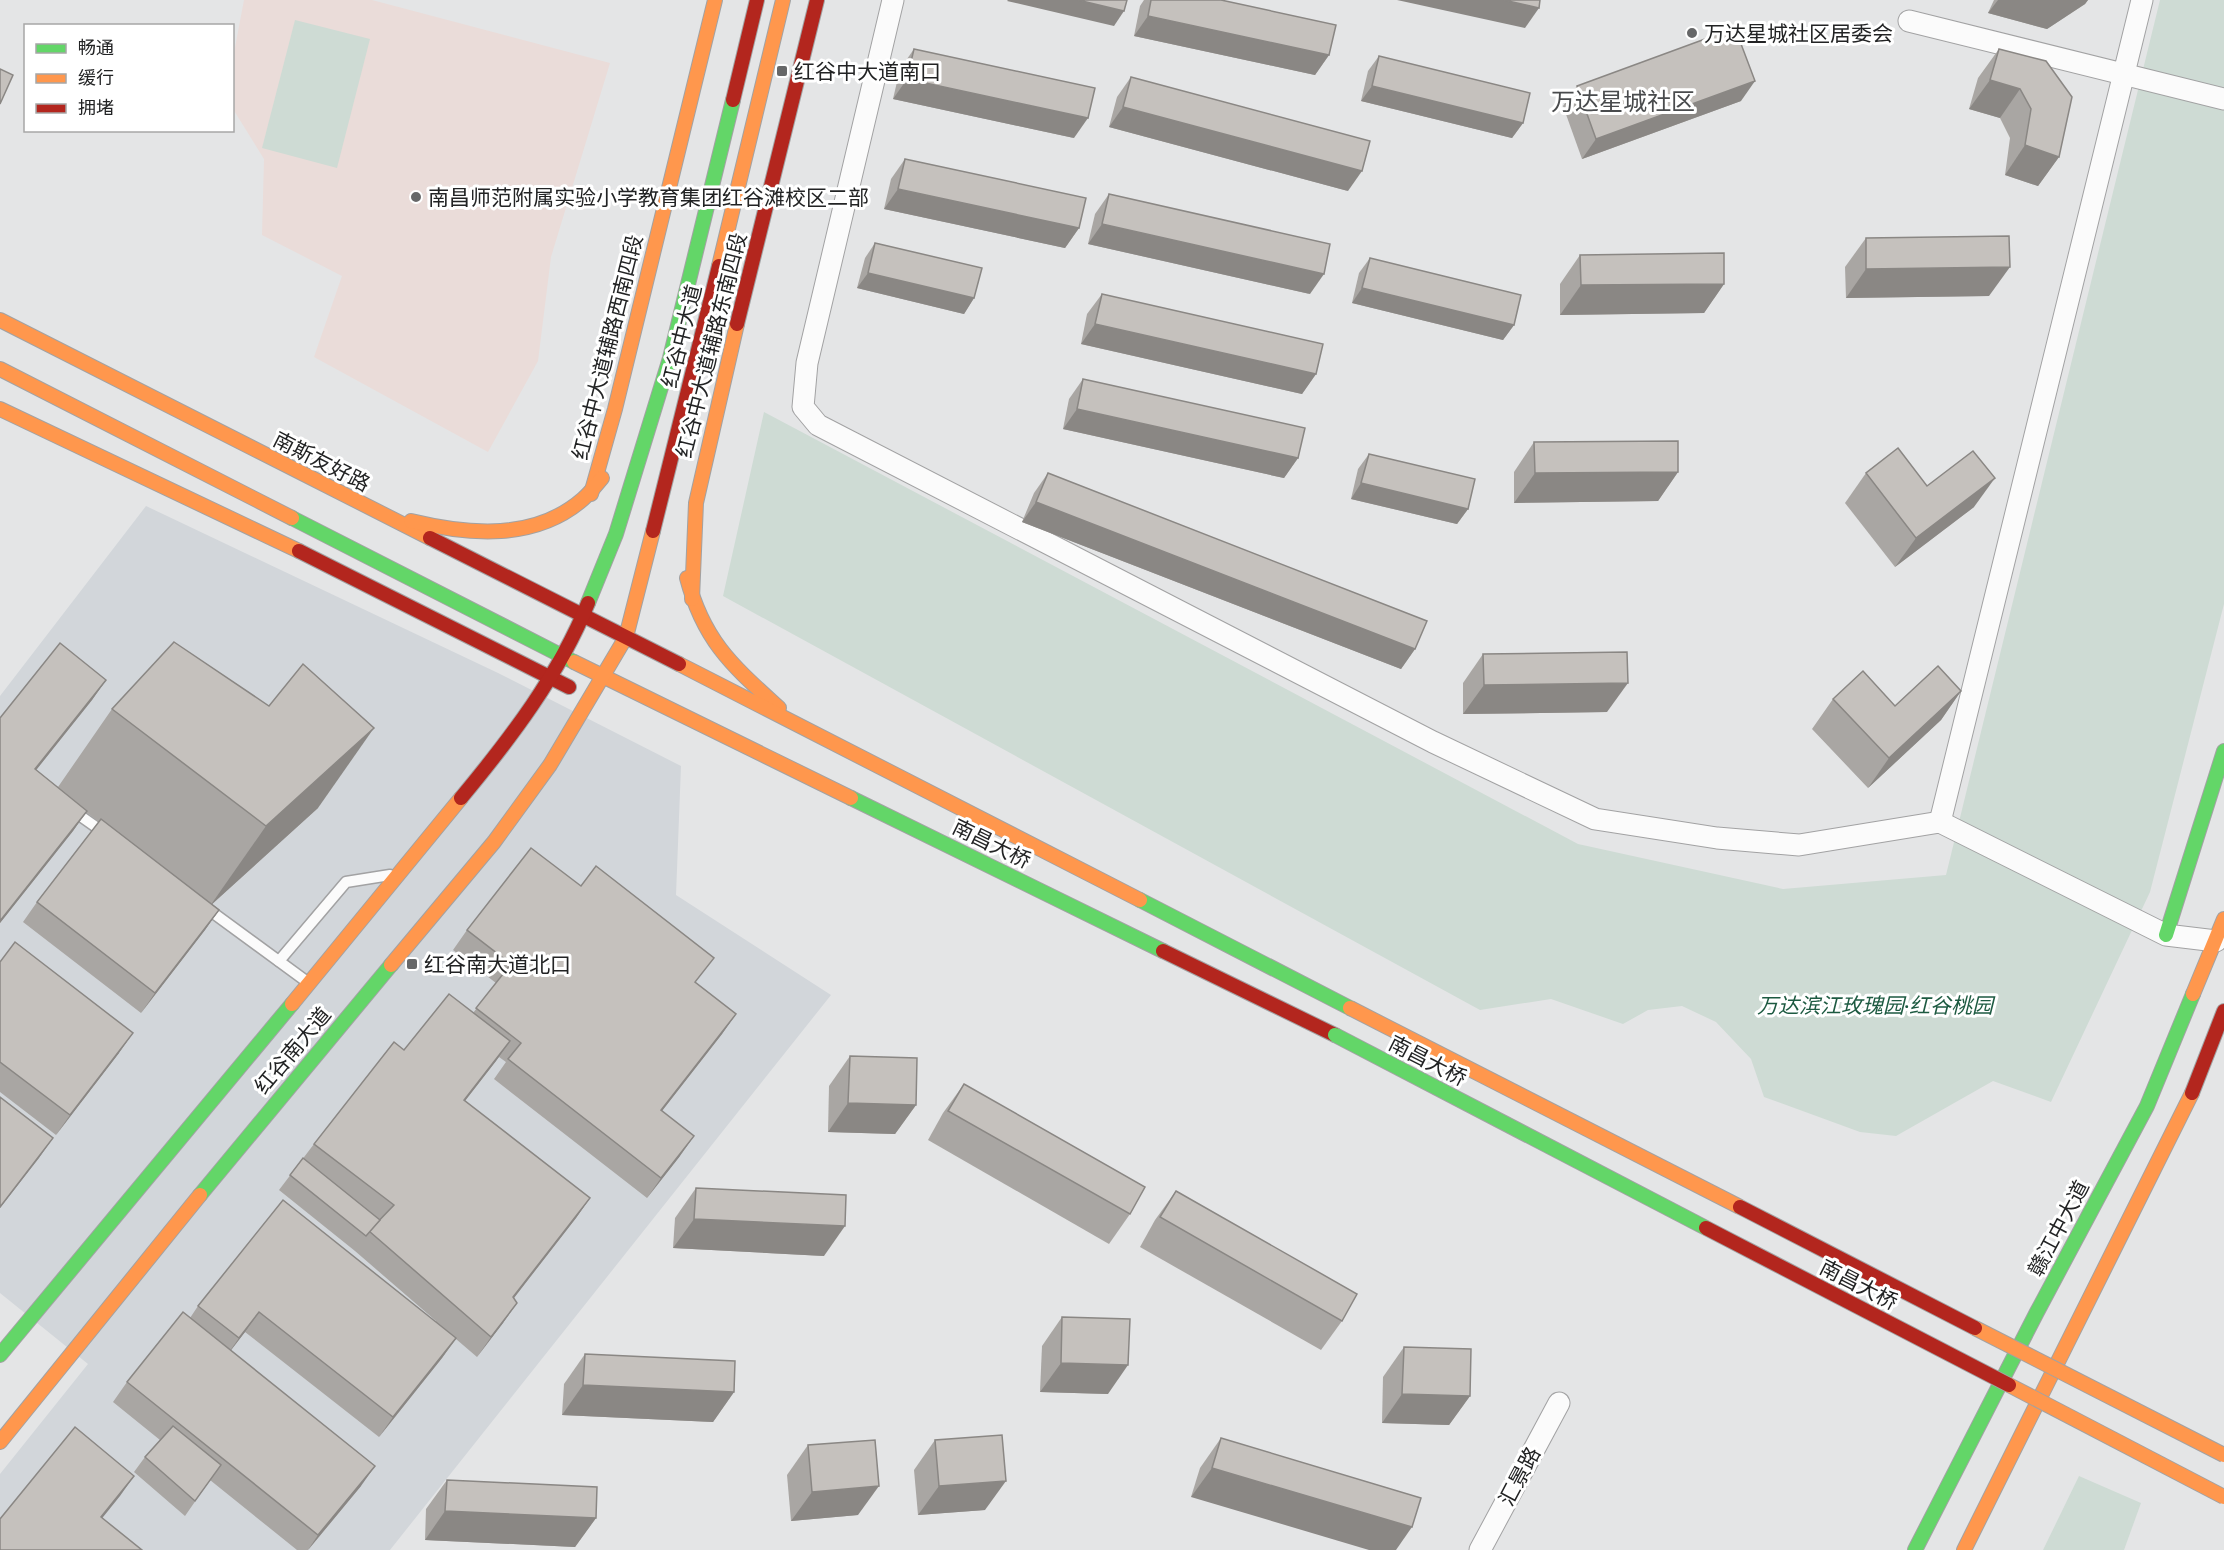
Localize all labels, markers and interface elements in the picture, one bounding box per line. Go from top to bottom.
place label: 万达星城社区居委会 [1704,19,1893,47]
legend [24,24,234,132]
marker: 万达星城社区居委会 [1685,26,1699,40]
text: 畅通 [78,35,114,59]
place label: 红谷中大道南口 [794,57,941,85]
marker: 红谷中大道南口 [775,64,789,78]
text: 缓行 [78,65,114,89]
district label: 万达星城社区 [1551,85,1695,117]
text: 拥堵 [78,95,114,119]
place label: 南昌师范附属实验小学教育集团红谷滩校区二部 [428,183,869,211]
marker: 南昌师范附属实验小学教育集团红谷滩校区二部 [409,190,423,204]
street label: 红谷中大道辅路东南四段 [669,230,753,460]
street label: 红谷中大道辅路西南四段 [565,232,649,462]
street label: 红谷中大道 [655,282,707,390]
street label: 南斯友好路 [269,425,375,497]
street label: 南昌大桥 [948,812,1036,874]
place label: 红谷南大道北口 [424,950,571,978]
marker: 红谷南大道北口 [405,957,419,971]
park label: 万达滨江玫瑰园·红谷桃园 [1757,991,1996,1019]
street label: 红谷南大道 [248,1001,336,1099]
street label: 南昌大桥 [1384,1028,1472,1092]
street label: 赣江中大道 [2021,1175,2095,1281]
street label: 南昌大桥 [1815,1252,1903,1316]
street label: 汇景路 [1492,1442,1546,1510]

